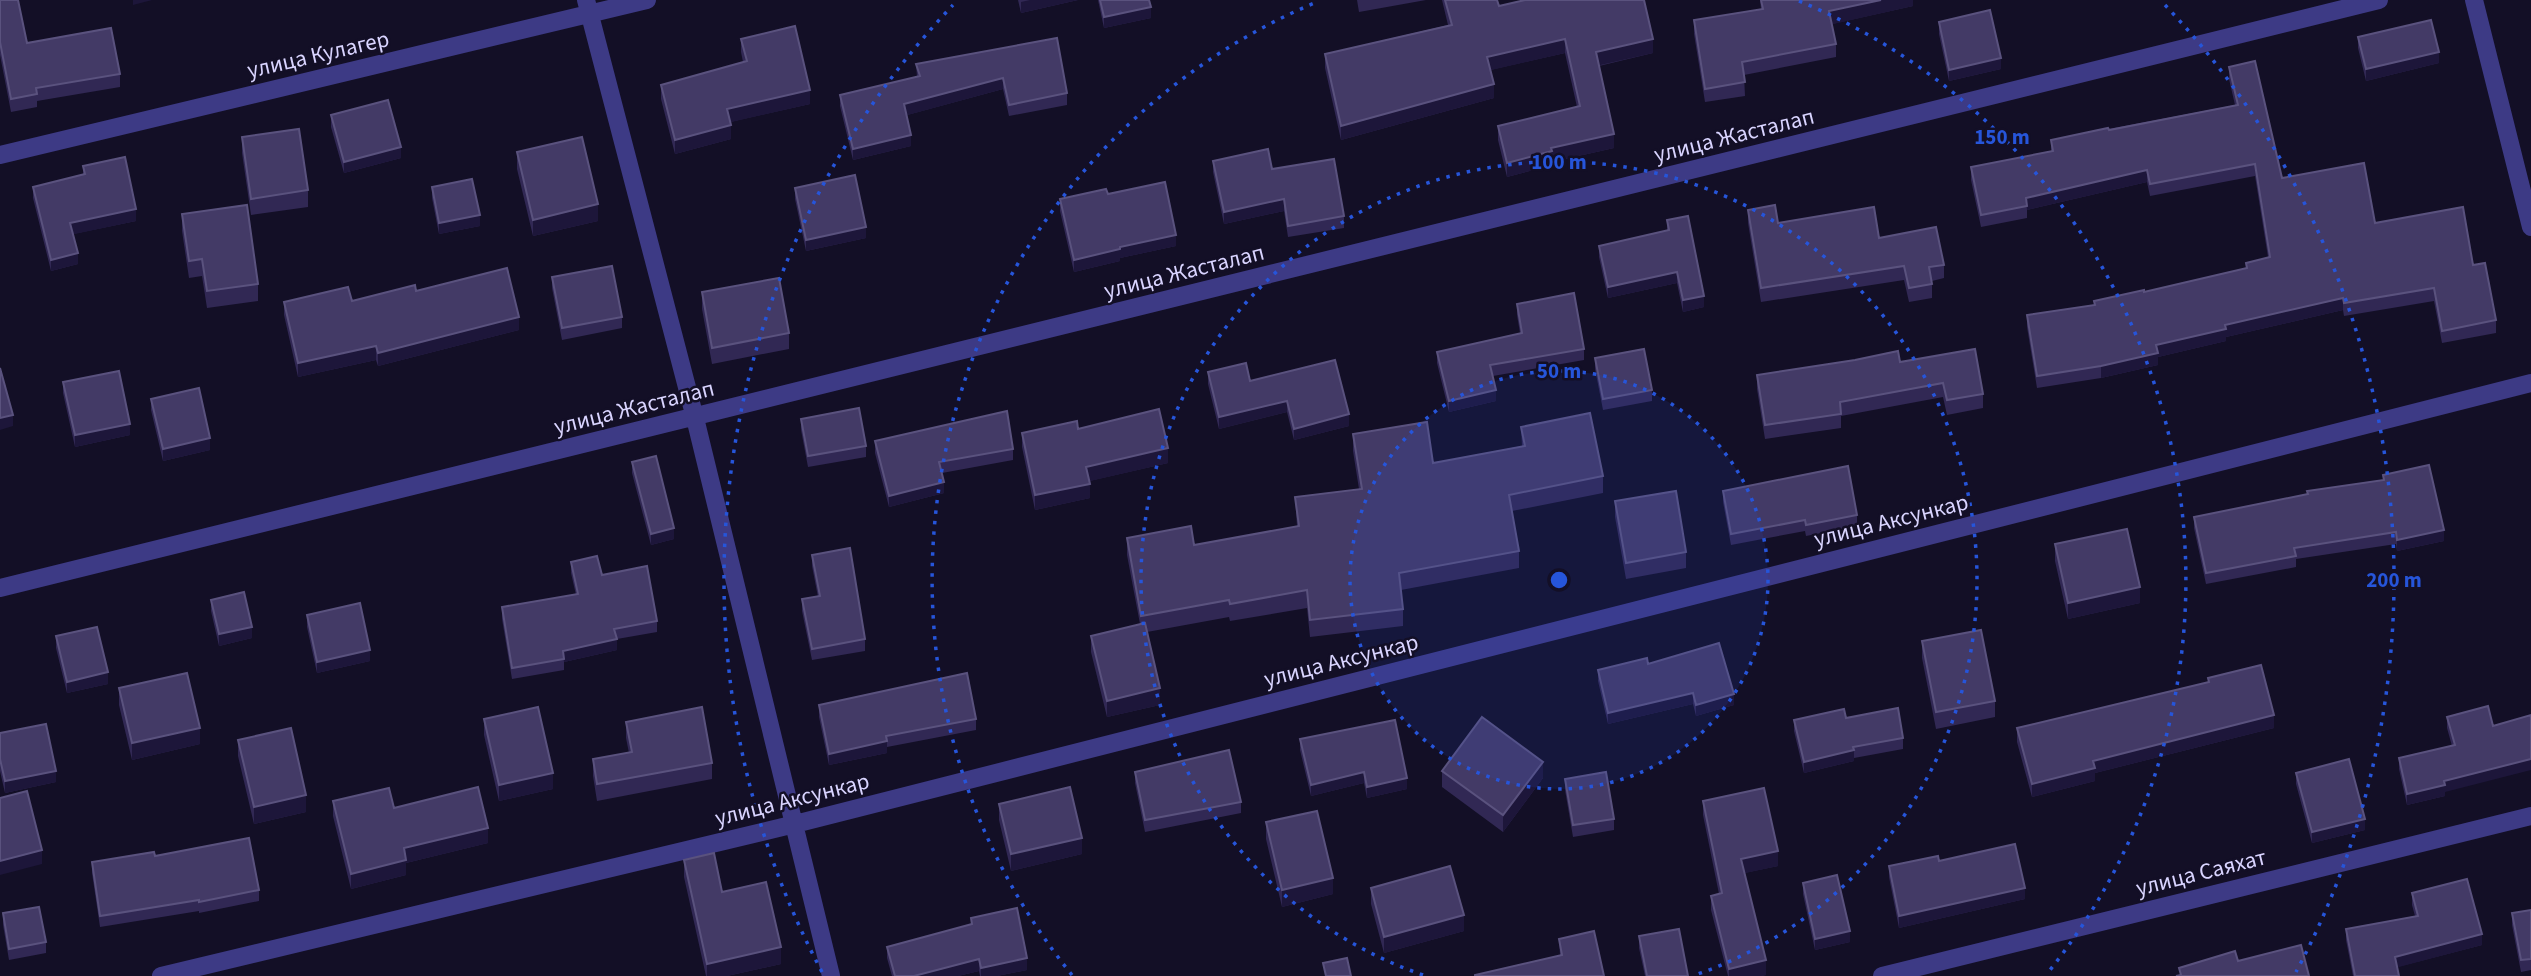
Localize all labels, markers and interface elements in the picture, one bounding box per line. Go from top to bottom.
street label: улица Кулагер [244,22,392,87]
street label: улица Жасталап [1651,100,1818,171]
text: 150 m [1974,122,2030,152]
text: 100 m [1531,147,1587,177]
street label: улица Жасталап [1101,236,1268,307]
text: 50 m [1537,356,1581,386]
street label: улица Жасталап [551,372,718,443]
street label: улица Аксункар [1810,485,1972,556]
text: 200 m [2366,565,2422,595]
centre of rings [1547,568,1571,592]
street label: улица Аксункар [1260,625,1422,696]
street label: улица Аксункар [711,764,873,835]
street label: улица Саяхат [2132,840,2270,905]

